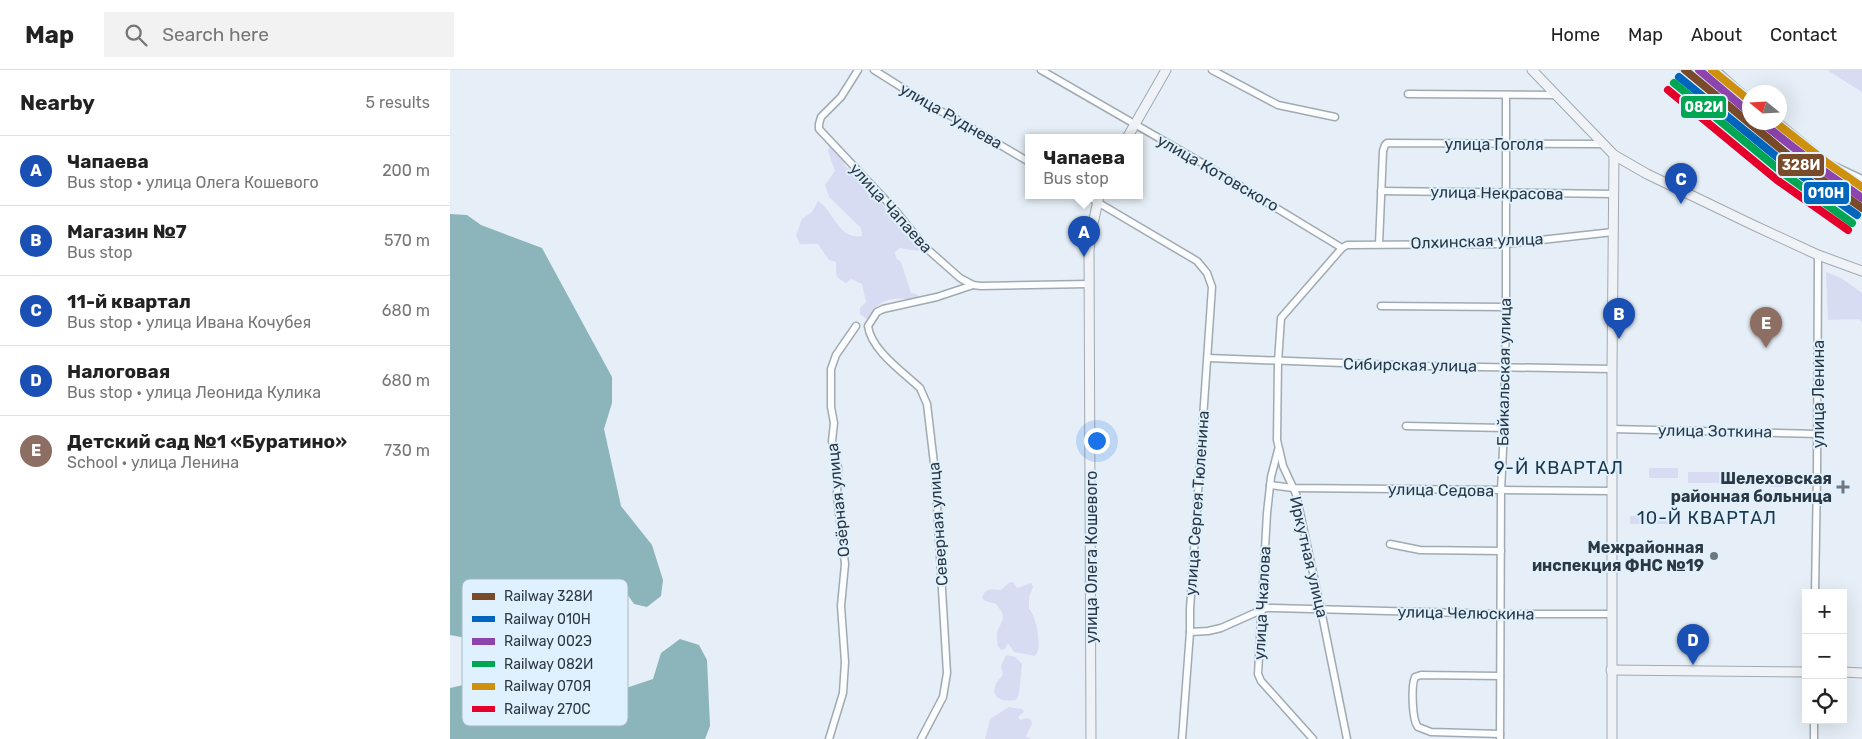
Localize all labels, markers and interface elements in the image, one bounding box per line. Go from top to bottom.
search box [104,12,454,57]
text: Map [25,21,74,49]
icon: search [122,21,150,49]
text: Search here [162,23,269,46]
text: Home [1551,24,1600,46]
text: Map [1628,24,1663,46]
text: About [1691,24,1742,46]
text: Contact [1770,24,1837,46]
street label: улица Руднева [896,79,1006,153]
north arrow [1742,85,1787,130]
text: Nearby [20,90,95,115]
text: 5 results [366,93,430,112]
line badge: 082И [1680,95,1727,119]
text: 082И [1684,99,1724,116]
street label: улица Котовского [1154,130,1282,216]
popup [1025,134,1143,199]
street label: улица Гоголя [1444,135,1544,154]
text: Чапаева [1043,146,1125,169]
text: Чапаева [67,150,149,173]
line badge: 328И [1777,153,1825,177]
text: 328И [1782,157,1820,174]
street label: улица Чапаева [846,159,936,257]
text: A [30,161,42,180]
text: 200 m [382,161,430,180]
pin: C [1665,163,1697,204]
text: Bus stop [1043,169,1109,188]
text: Bus stop · улица Олега Кошевого [67,173,319,192]
line badge: 010Н [1803,181,1850,205]
street label: улица Некрасова [1430,182,1564,204]
text: 010Н [1808,185,1844,202]
pin: A [1068,216,1100,257]
text: Магазин №7 [67,220,187,243]
street label: Олхинская улица [1410,229,1544,253]
text: B [30,231,42,250]
text: 570 m [384,231,430,250]
text: Bus stop [67,243,133,262]
text: 11-й квартал [67,290,191,313]
street label: Байкальская улица [1493,298,1515,446]
pin: B [1603,298,1635,339]
text: C [30,301,42,320]
text: 680 m [382,301,430,320]
pin: E [1750,307,1782,348]
text: Bus stop · улица Ивана Кочубея [67,313,311,332]
street label: улица Ленина [1809,340,1828,448]
street label: Сибирская улица [1343,354,1477,376]
text: Налоговая [67,360,170,383]
text: D [30,371,42,390]
text: 680 m [382,371,430,390]
text: Bus stop · улица Леонида Кулика [67,383,321,402]
street label: улица Сергея Тюленина [1181,410,1213,596]
street label: улица Зоткина [1658,421,1772,441]
your location [1084,428,1110,454]
text: Детский сад №1 «Буратино» [67,430,347,453]
text: E [31,441,41,460]
text: 730 m [384,441,430,460]
street label: Озёрная улица [823,442,853,558]
text: School · улица Ленина [67,453,239,472]
district label: 9-Й КВАРТАЛ [1494,457,1624,479]
street label: Северная улица [924,461,952,587]
place label: Шелеховская районная больница [1671,469,1832,506]
street label: улица Олега Кошевого [1082,471,1101,643]
street label: улица Седова [1388,480,1494,500]
marker: Шелеховская районная больница [1836,480,1850,494]
street label: Иркутная улица [1286,494,1332,620]
district label: 10-Й КВАРТАЛ [1637,507,1777,529]
place label: Межрайонная инспекция ФНС №19 [1532,538,1704,575]
street label: улица Чкалова [1250,546,1274,660]
marker: Межрайонная инспекция ФНС №19 [1708,550,1720,562]
legend [462,579,628,726]
text: Railway 328И [504,588,593,605]
map controls [1802,589,1847,724]
button: + [1802,589,1847,634]
street label: улица Челюскина [1397,602,1535,624]
text: Railway 010Н [504,611,591,628]
pin: D [1677,624,1709,665]
text: Railway 002Э [504,633,592,650]
button: − [1802,634,1847,679]
text: Railway 082И [504,656,593,673]
text: Railway 070Я [504,678,591,695]
button: locate [1802,679,1847,724]
text: Railway 270С [504,701,591,718]

